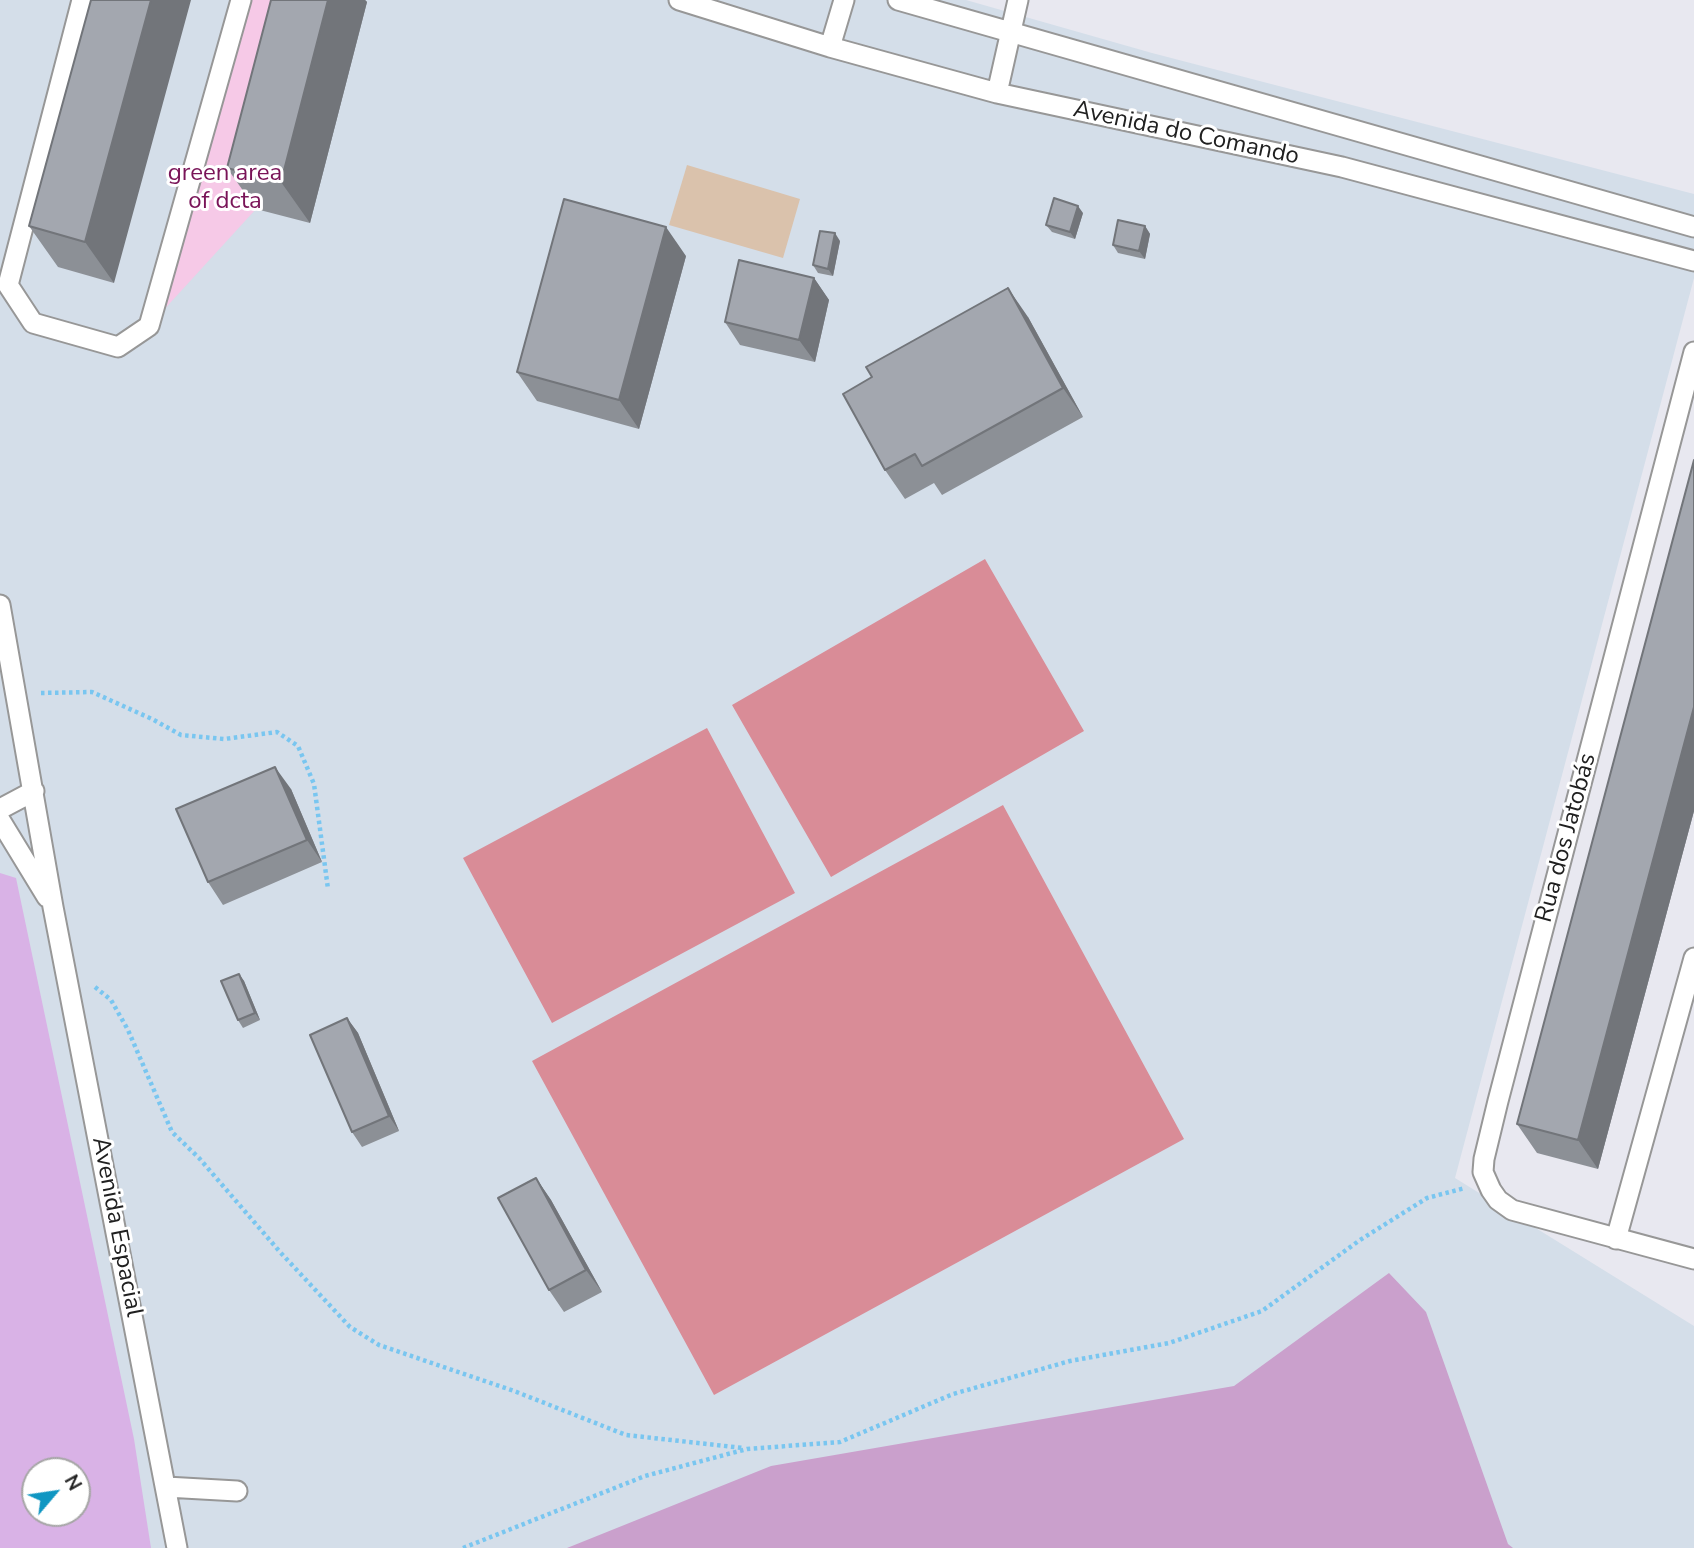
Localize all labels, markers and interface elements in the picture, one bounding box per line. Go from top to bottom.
street label: Avenida do Comando [1070,96,1302,172]
park label: green area of dcta [168,160,282,216]
street label: Rua dos Jatobás [1531,750,1603,926]
street label: Avenida Espacial [84,1135,148,1319]
north arrow [21,1457,91,1527]
text: N [58,1470,87,1495]

